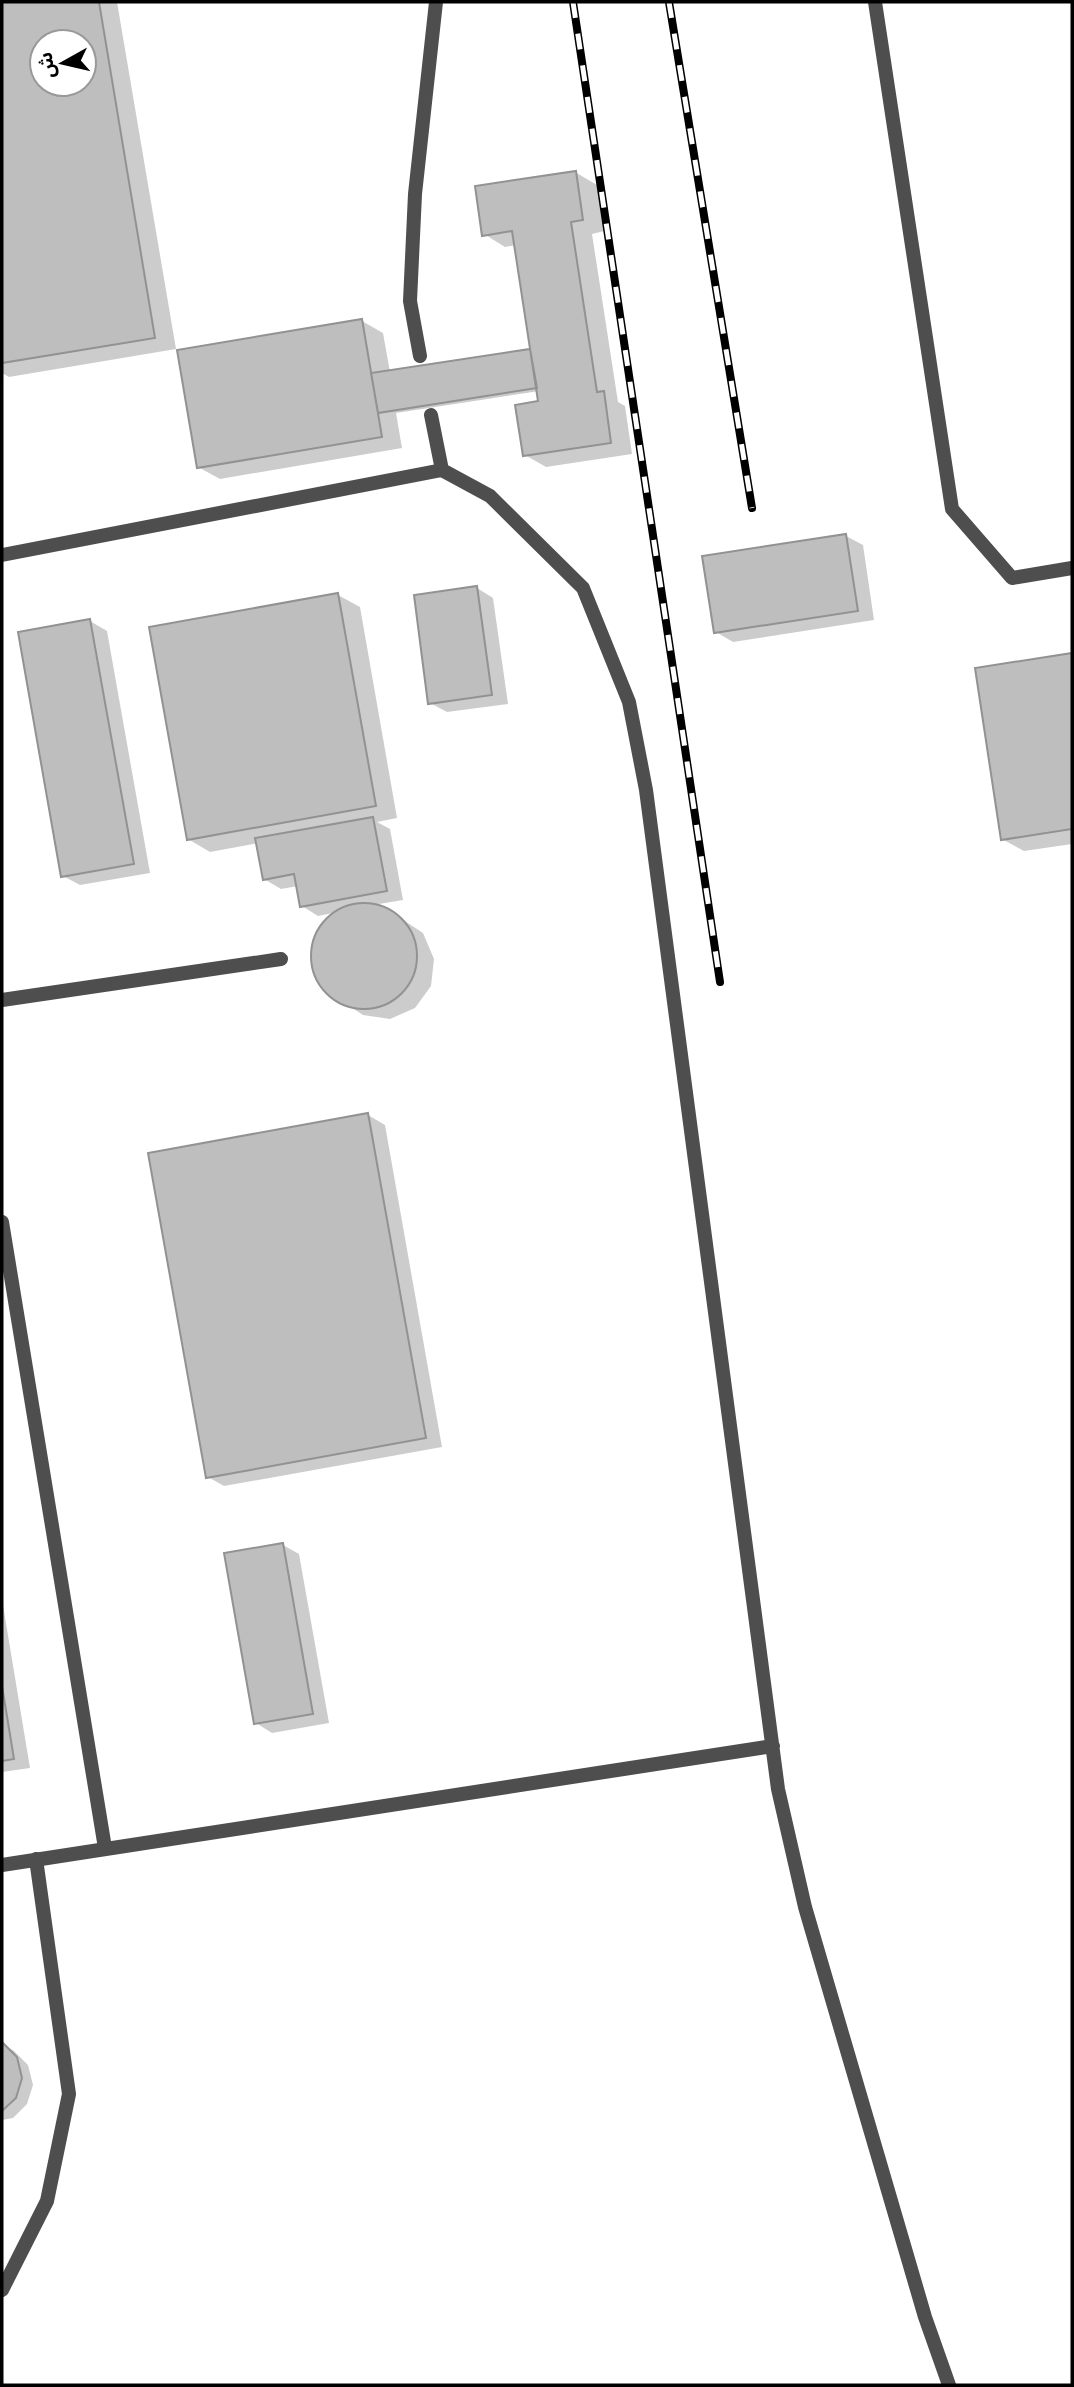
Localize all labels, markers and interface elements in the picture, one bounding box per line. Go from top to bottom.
north arrow [28,28,98,98]
text: ش [32,51,60,80]

